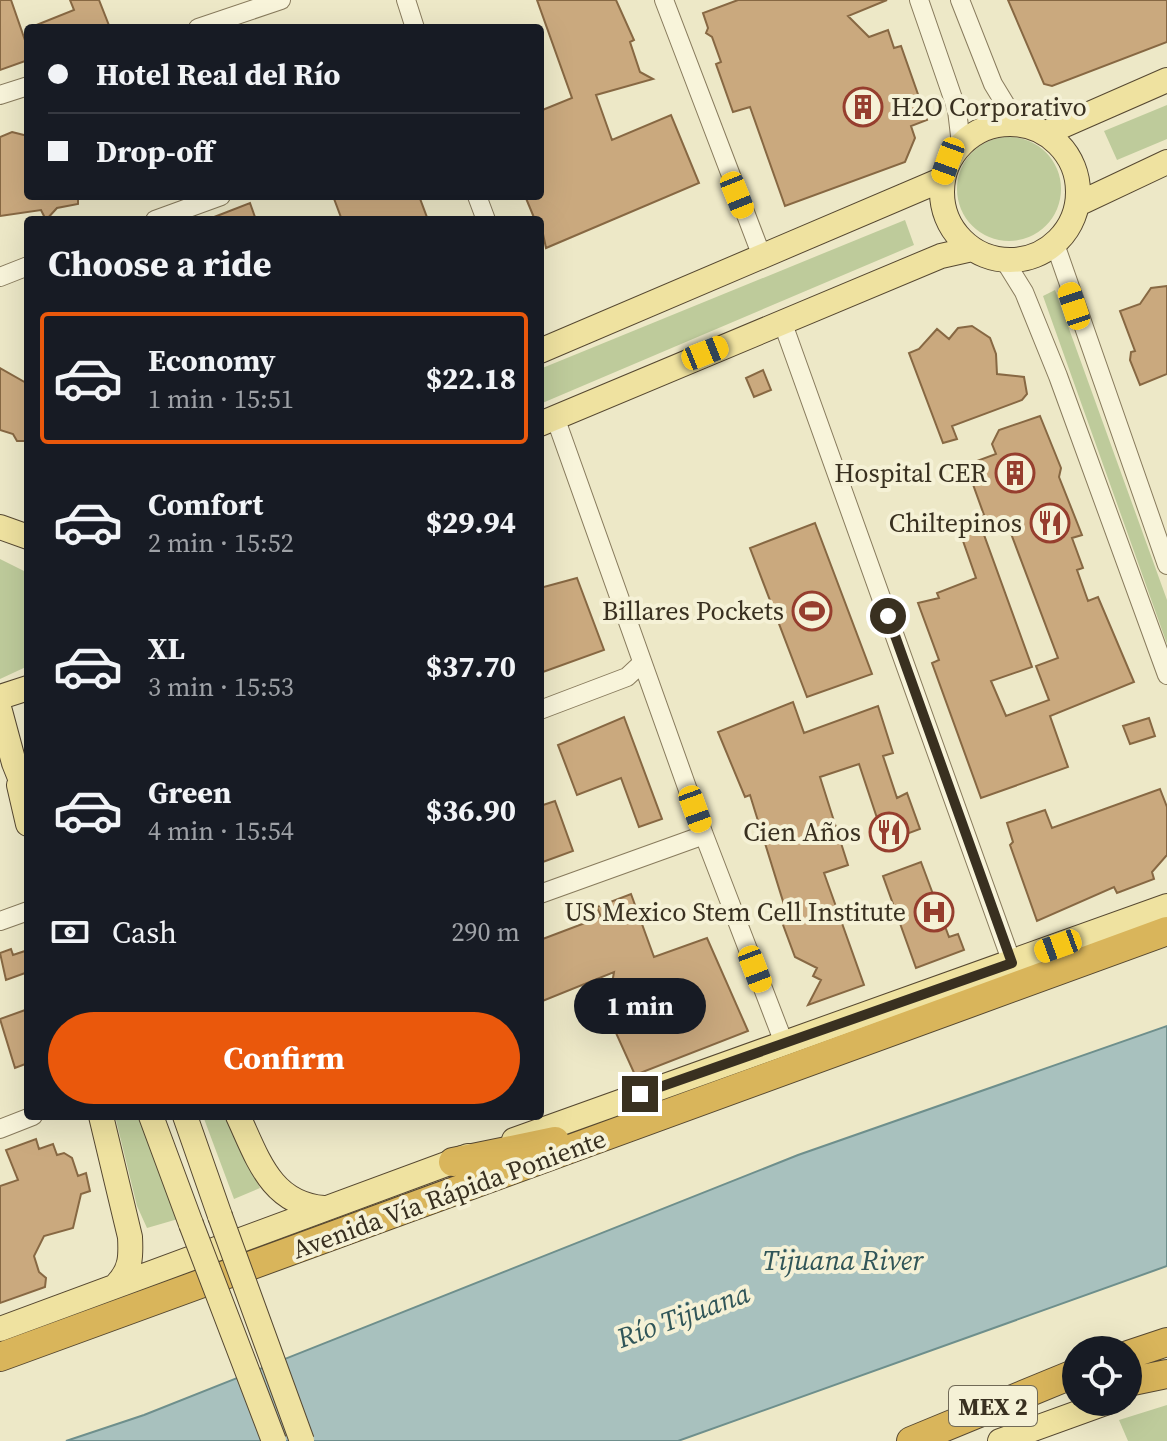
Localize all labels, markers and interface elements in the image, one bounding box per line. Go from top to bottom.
text: Hotel Real del Río [96,54,340,95]
building icon: H2O Corporativo [842,86,884,128]
place label: H2O Corporativo [891,89,1087,125]
text: Drop-off [96,131,214,172]
car [929,134,967,188]
car [717,168,757,222]
text: Choose a ride [48,239,271,288]
car [1055,279,1093,333]
car [678,333,732,373]
text: Economy [148,340,276,381]
icon: car [52,342,124,414]
text: $22.18 [426,358,516,399]
text: 1 min · 15:51 [148,381,294,417]
building icon: Hospital CER [994,452,1036,494]
place label: Hospital CER [834,455,987,491]
text: Comfort [148,484,263,525]
icon: car [52,486,124,558]
text: $29.94 [426,502,516,543]
restaurant icon: Chiltepinos [1029,502,1071,544]
place label: Chiltepinos [889,505,1022,541]
text: 2 min · 15:52 [148,525,294,561]
sports icon: Billares Pockets [791,590,833,632]
place label: Billares Pockets [602,593,784,629]
route start [870,598,906,634]
text: XL [148,628,185,669]
icon: car [52,630,124,702]
text: $37.70 [426,646,516,687]
text: 3 min · 15:53 [148,669,294,705]
text: Green [148,772,231,813]
icon: car [52,774,124,846]
car [676,782,714,836]
text: $36.90 [426,790,516,831]
restaurant icon: Cien Años [868,811,910,853]
text: 4 min · 15:54 [148,813,294,849]
place label: Cien Años [743,814,861,850]
hospital icon: US Mexico Stem Cell Institute [913,891,955,933]
place label: US Mexico Stem Cell Institute [564,894,906,930]
icon: cash [48,910,92,954]
text: Cash [112,912,177,953]
text: 290 m [452,914,520,950]
car [1031,927,1085,965]
car [735,942,775,996]
callout: 1 min [574,978,706,1034]
text: 1 min [606,988,674,1024]
button: Confirm [48,1012,520,1104]
route end [622,1076,658,1112]
street label: Avenida Vía Rápida Poniente [287,1120,611,1268]
water label: Tijuana River [763,1241,924,1279]
water label: Río Tijuana [610,1273,755,1357]
map controls [1062,1336,1142,1416]
button: locate [1062,1336,1142,1416]
road number: MEX 2 [949,1386,1037,1426]

